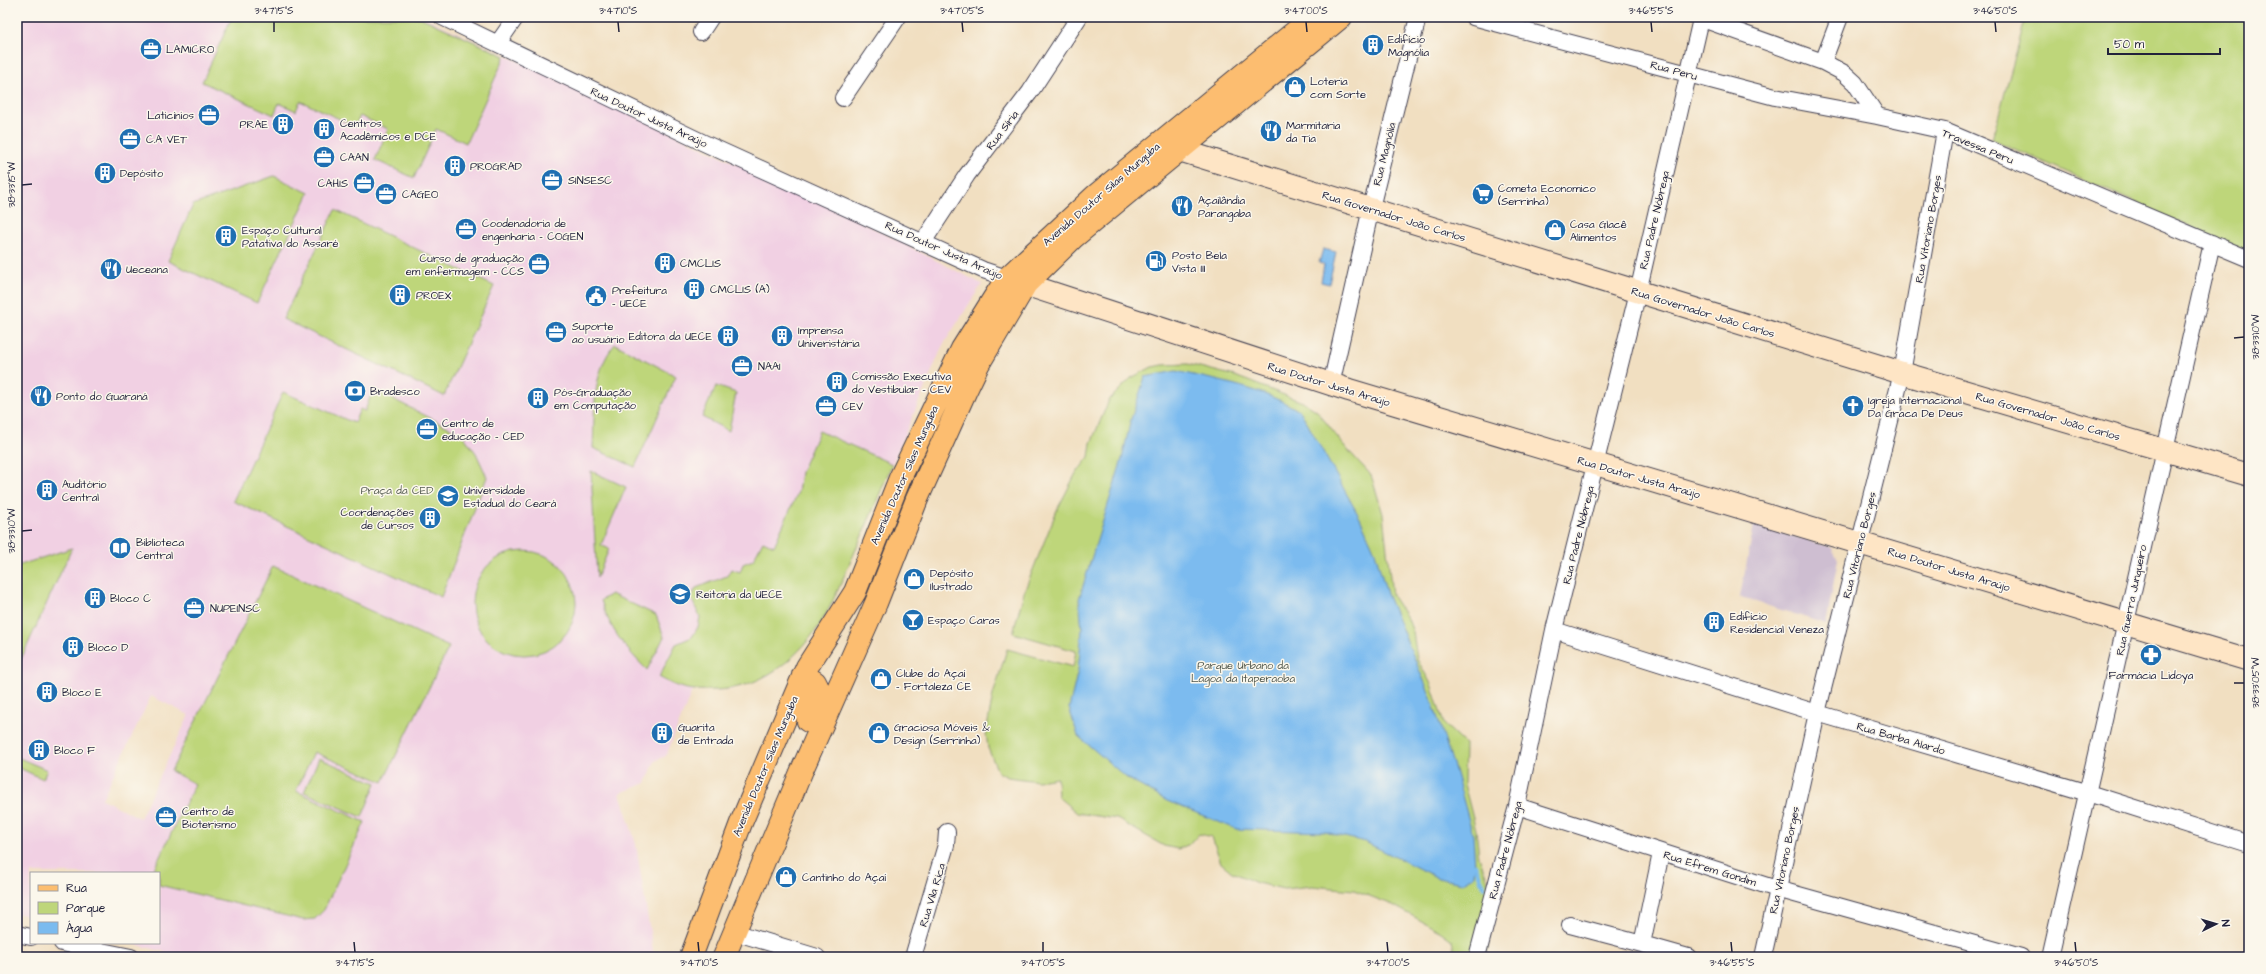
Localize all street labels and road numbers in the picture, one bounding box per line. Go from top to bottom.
street label: Rua Peru [1649,57,1699,84]
street label: Rua Doutor Justa Araújo [588,84,710,151]
street label: Rua Síria [983,107,1022,153]
street label: Rua Magnólia [1369,121,1401,187]
street label: Travessa Peru [1940,125,2016,168]
street label: Avenida Doutor Silas Munguba [1040,139,1164,250]
street label: Rua Padre Nóbrega [1636,169,1674,271]
street label: Rua Vitoriano Borges [1912,174,1946,284]
street label: Rua Governador João Carlos [1320,187,1468,246]
street label: Rua Doutor Justa Araújo [883,218,1006,284]
street label: Rua Governador João Carlos [1629,283,1777,342]
street label: Rua Doutor Justa Araújo [1266,359,1393,410]
street label: Rua Governador João Carlos [1974,389,2122,444]
street label: Avenida Doutor Silas Munguba [867,403,943,548]
street label: Rua Doutor Justa Araújo [1576,453,1703,502]
street label: Rua Padre Nóbrega [1559,484,1599,586]
street label: Rua Vitoriano Borges [1839,490,1881,600]
street label: Rua Guerra Junqueiro [2112,543,2151,657]
street label: Rua Doutor Justa Araújo [1886,544,2013,595]
street label: Avenida Doutor Silas Munguba [729,694,803,839]
street label: Rua Barba Alardo [1855,719,1948,759]
street label: Rua Padre Nóbrega [1485,799,1527,901]
street label: Rua Vitoriano Borges [1766,805,1804,915]
street label: Rua Efrem Gondim [1661,847,1759,890]
street label: Rua Vila Rica [916,861,949,929]

